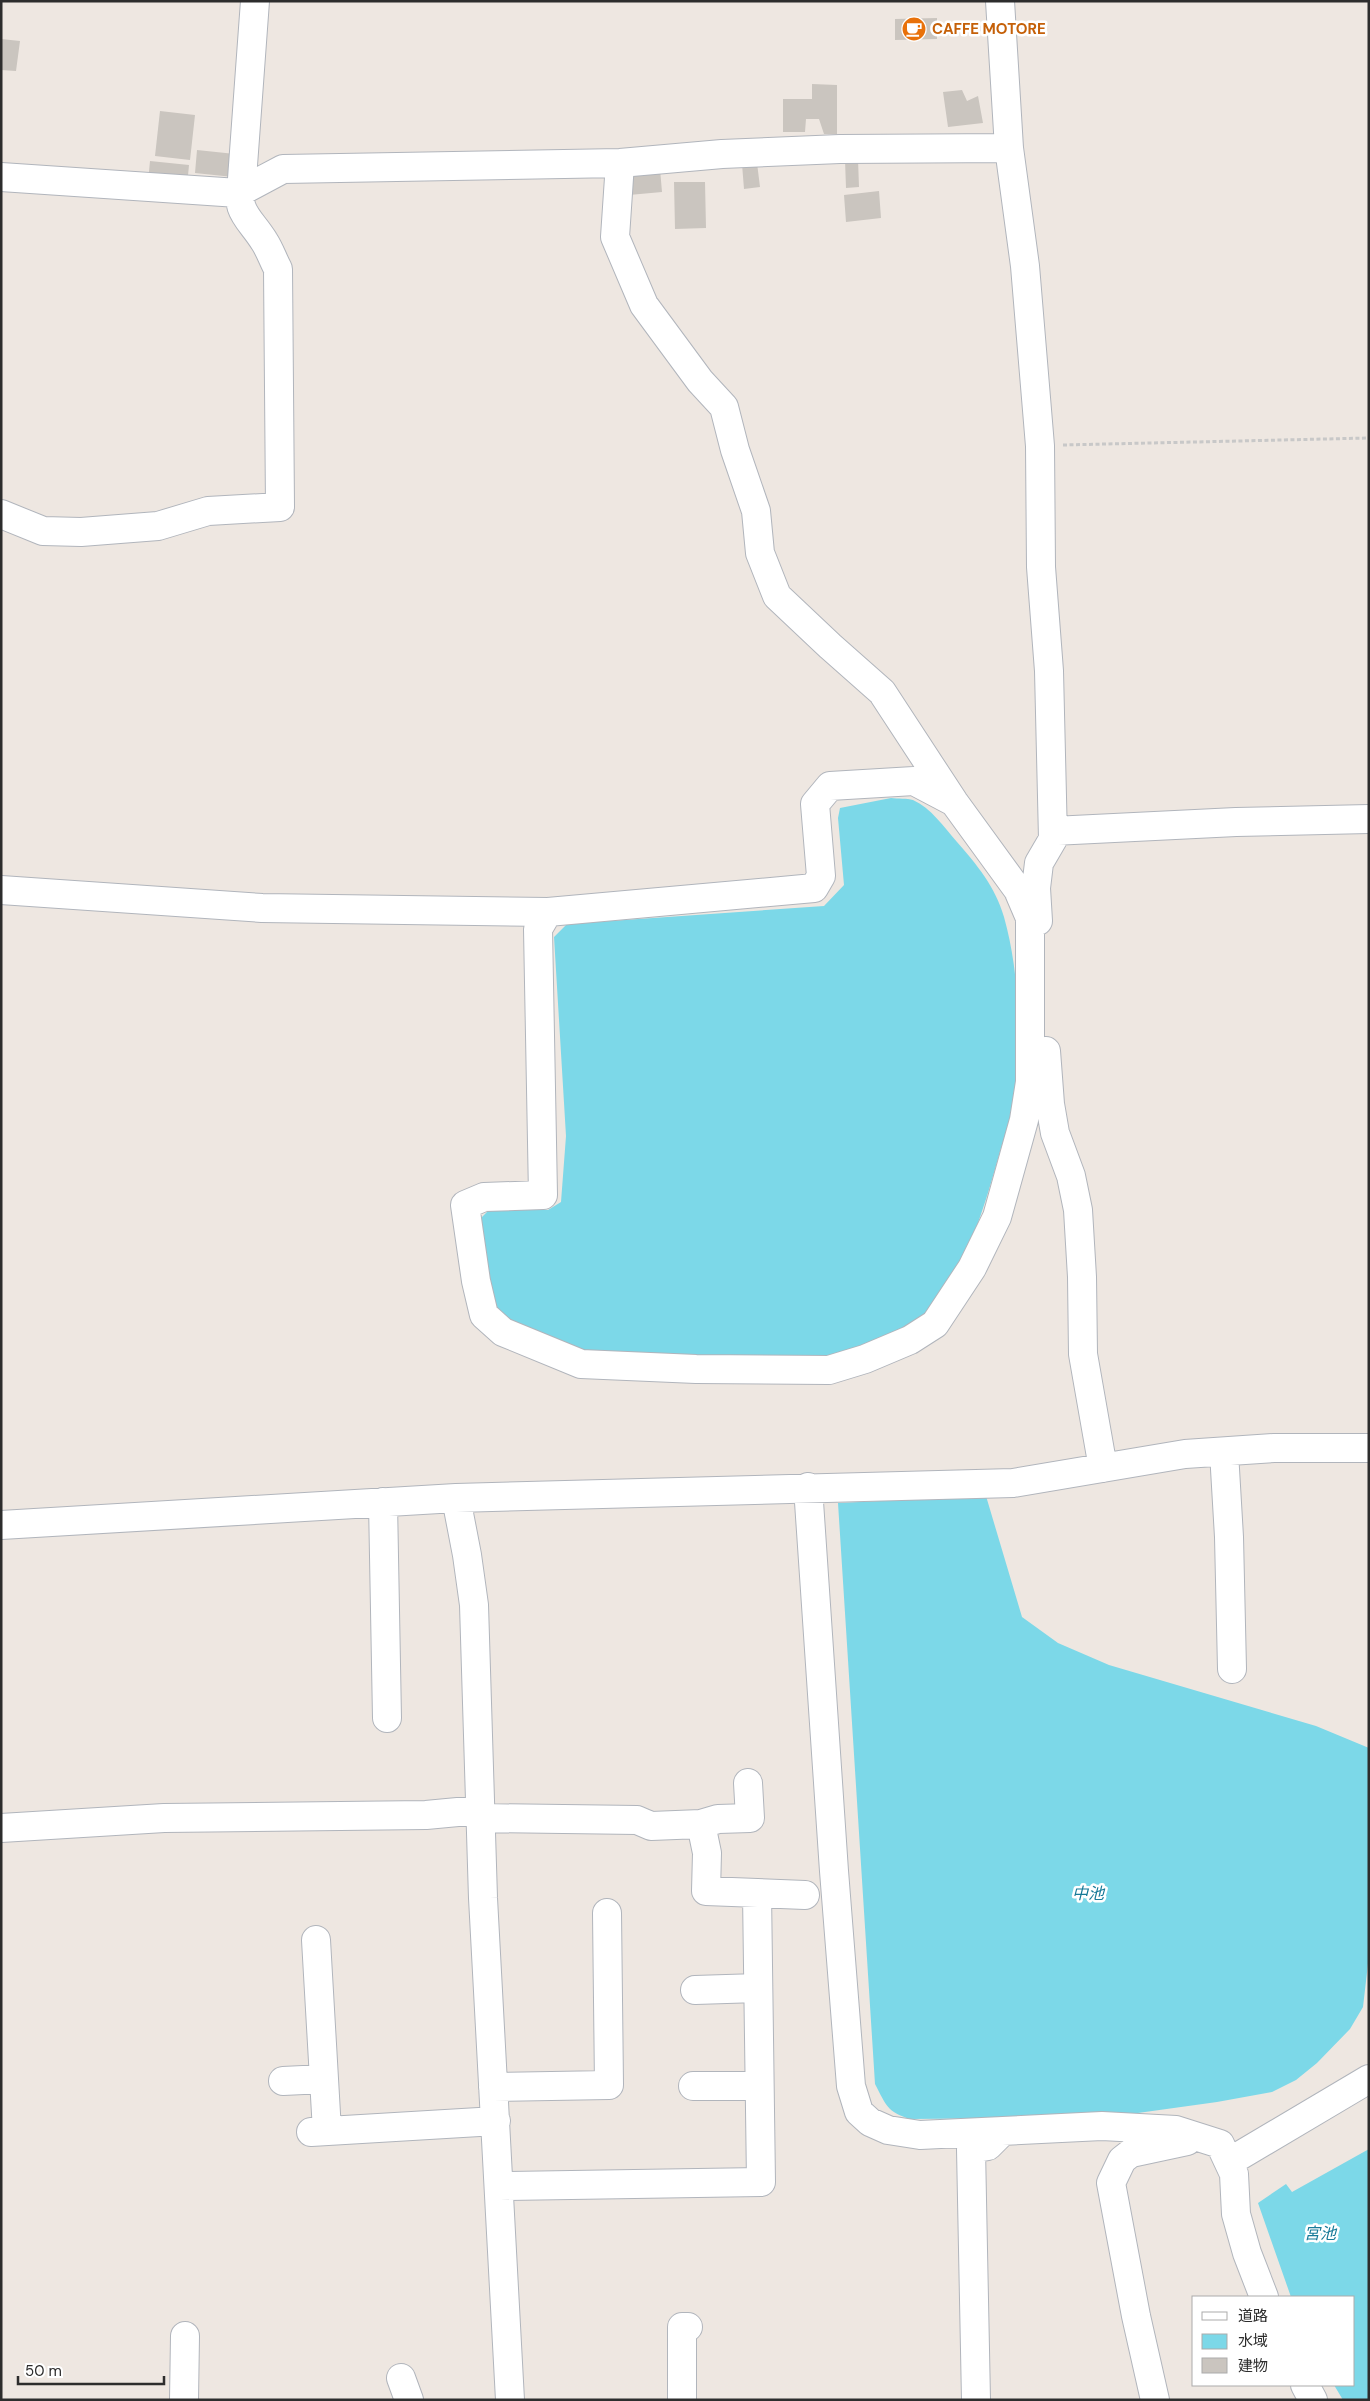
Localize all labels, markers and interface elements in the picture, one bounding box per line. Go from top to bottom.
cafe icon: CAFFE MOTORE [901,16,927,42]
place label: CAFFE MOTORE [932,19,1046,39]
water label: 中池 [1072,1883,1106,1904]
water label: 宮池 [1304,2223,1338,2244]
legend [1192,2296,1355,2386]
text: 道路 [1238,2306,1268,2326]
text: 水域 [1238,2331,1268,2351]
scale bar [18,2354,164,2386]
text: 建物 [1238,2356,1268,2376]
text: 50 m [25,2361,62,2381]

